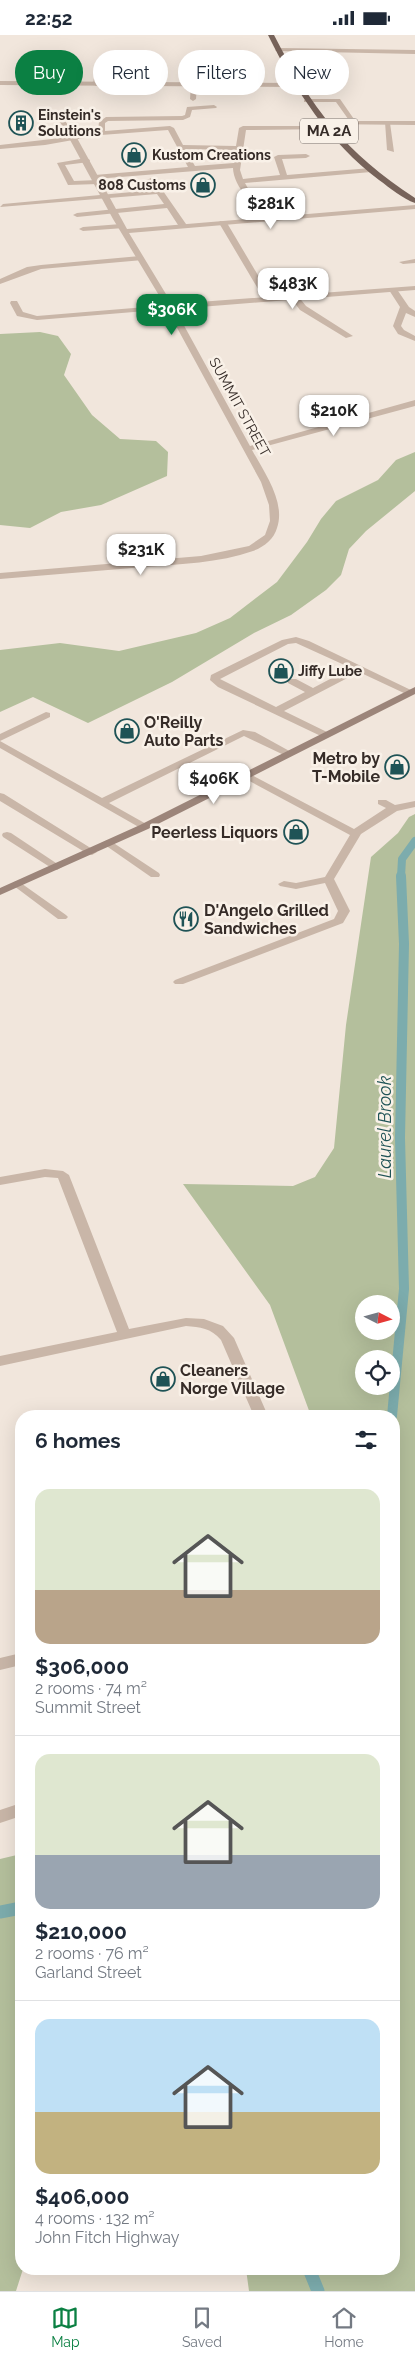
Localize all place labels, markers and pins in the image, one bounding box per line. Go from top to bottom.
place label: Einstein's Solutions [38,107,101,139]
building icon: Einstein's Solutions [8,110,34,136]
shop icon: Kustom Creations [121,142,147,168]
place label: Kustom Creations [152,147,271,163]
shop icon: 808 Customs [190,172,216,198]
place label: 808 Customs [98,177,186,193]
pin: $281K [236,187,306,230]
pin: $483K [258,267,328,310]
pin: $306K [137,293,207,336]
pin: $210K [299,395,369,437]
pin: $231K [106,533,176,576]
shop icon: Jiffy Lube [268,658,294,684]
place label: Jiffy Lube [298,663,363,679]
place label: O'Reilly Auto Parts [144,713,223,750]
shop icon: O'Reilly Auto Parts [114,718,140,744]
place label: Metro by T-Mobile [312,749,380,786]
shop icon: Metro by T-Mobile [384,754,410,780]
pin: $406K [179,763,249,805]
shop icon: Peerless Liquors [283,819,309,845]
place label: Peerless Liquors [151,823,278,842]
place label: D'Angelo Grilled Sandwiches [204,901,329,938]
restaurant icon: D'Angelo Grilled Sandwiches [173,906,199,932]
place label: Cleaners Norge Village [180,1361,285,1398]
shop icon: Cleaners Norge Village [150,1366,176,1392]

